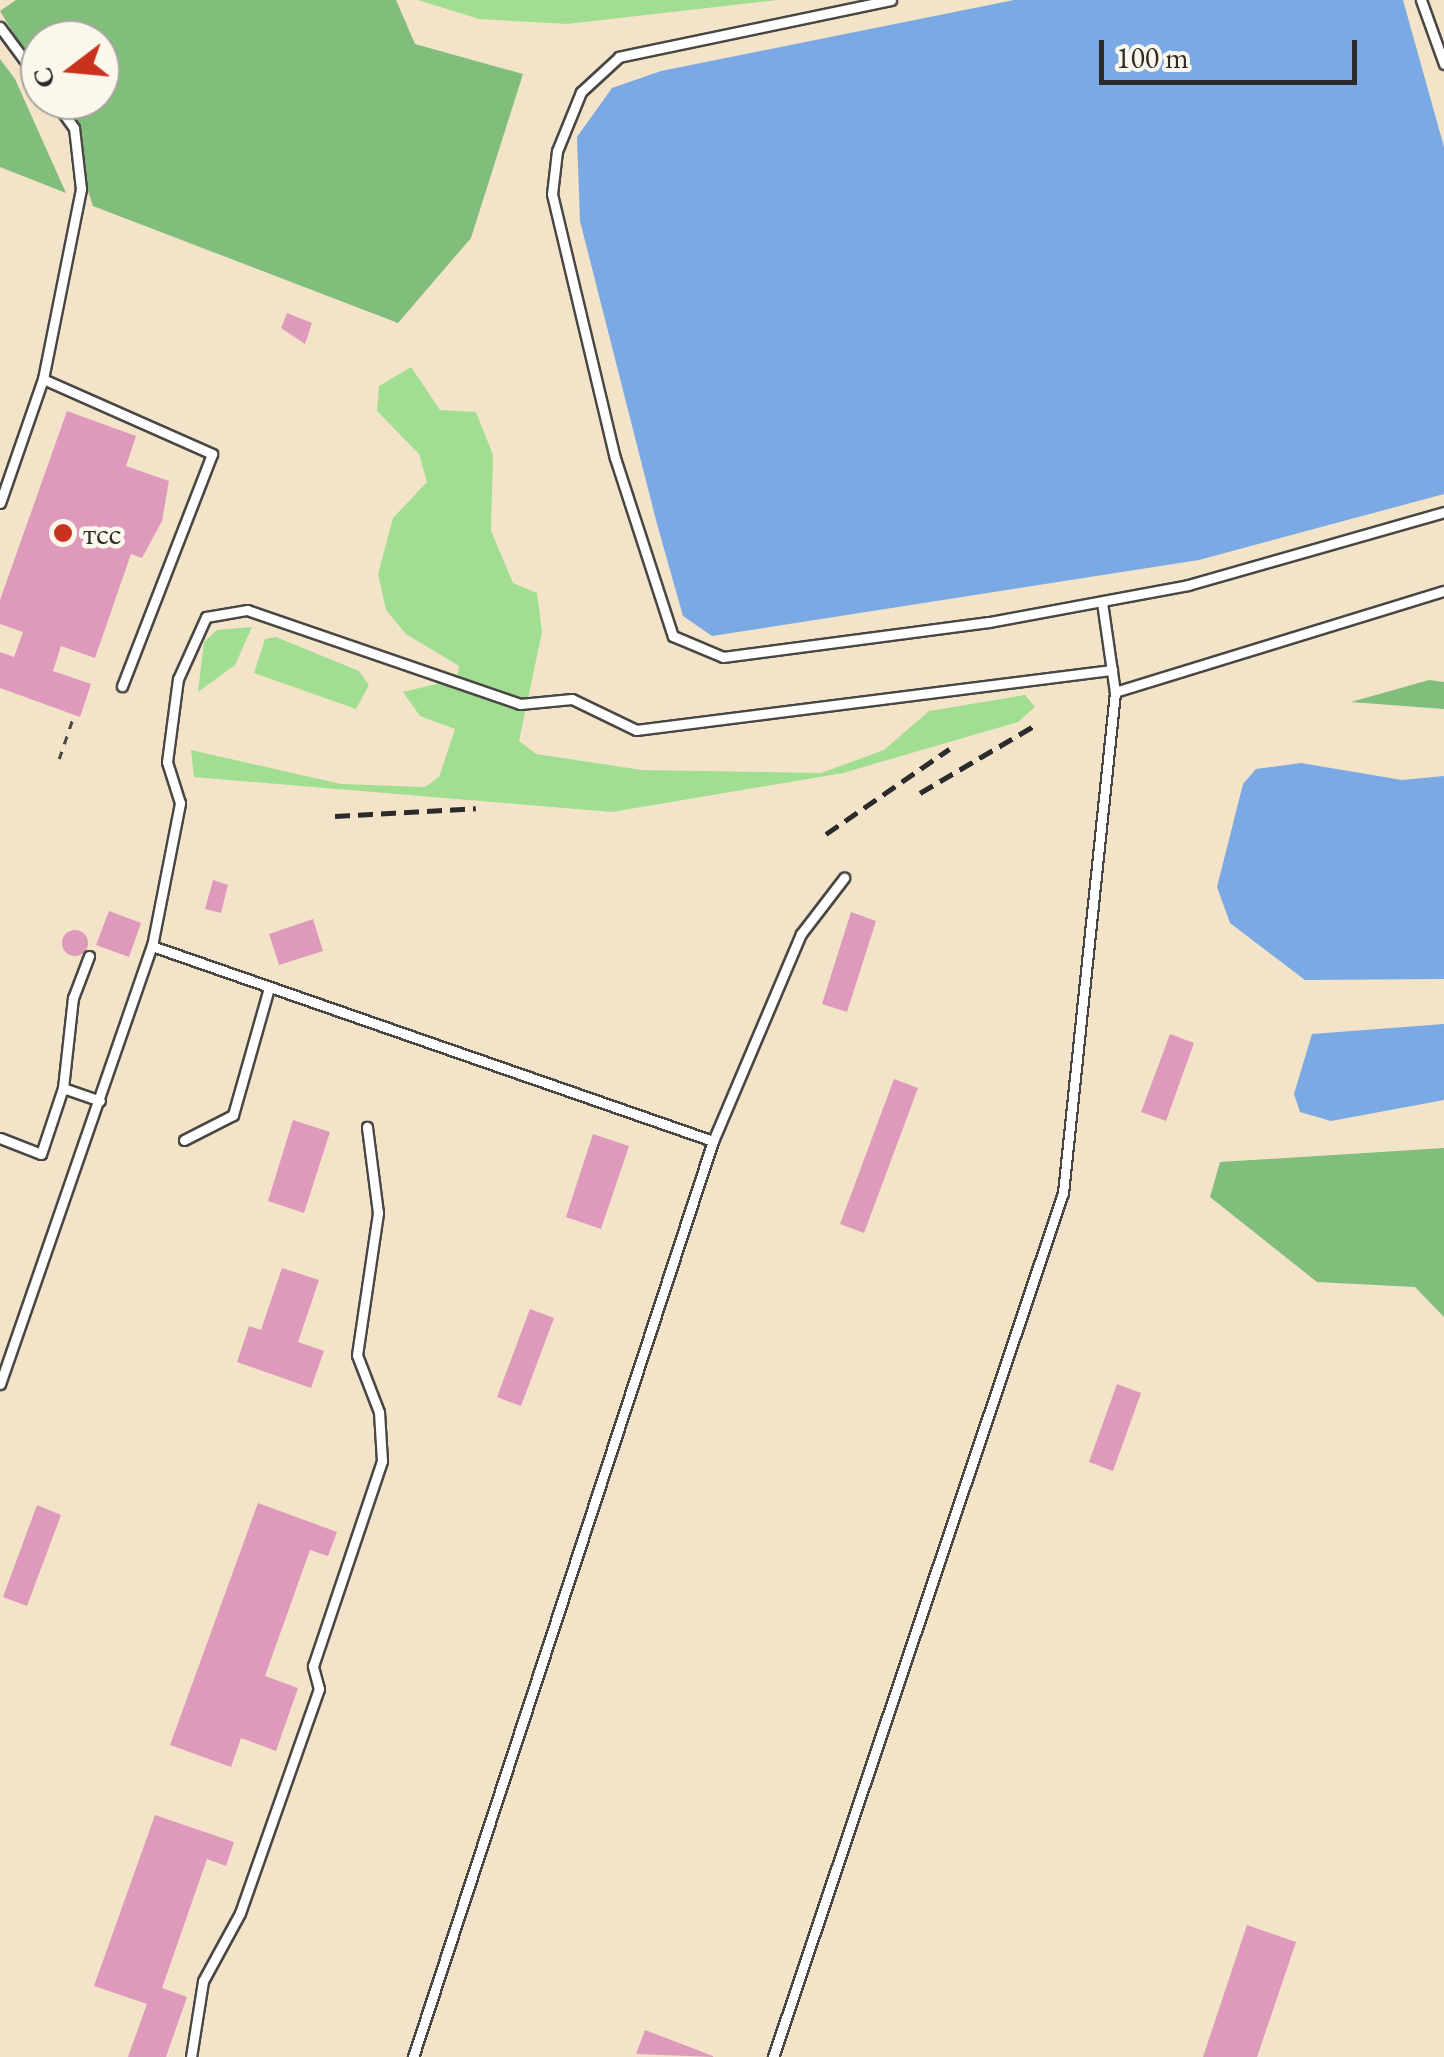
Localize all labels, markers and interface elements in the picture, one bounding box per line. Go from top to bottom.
north arrow [20,20,120,120]
scale bar [1104,20,1362,82]
text: 100 m [1116,38,1189,77]
text: С [23,63,63,92]
place label: тсс [83,514,122,552]
marker: тсс [52,522,74,544]

